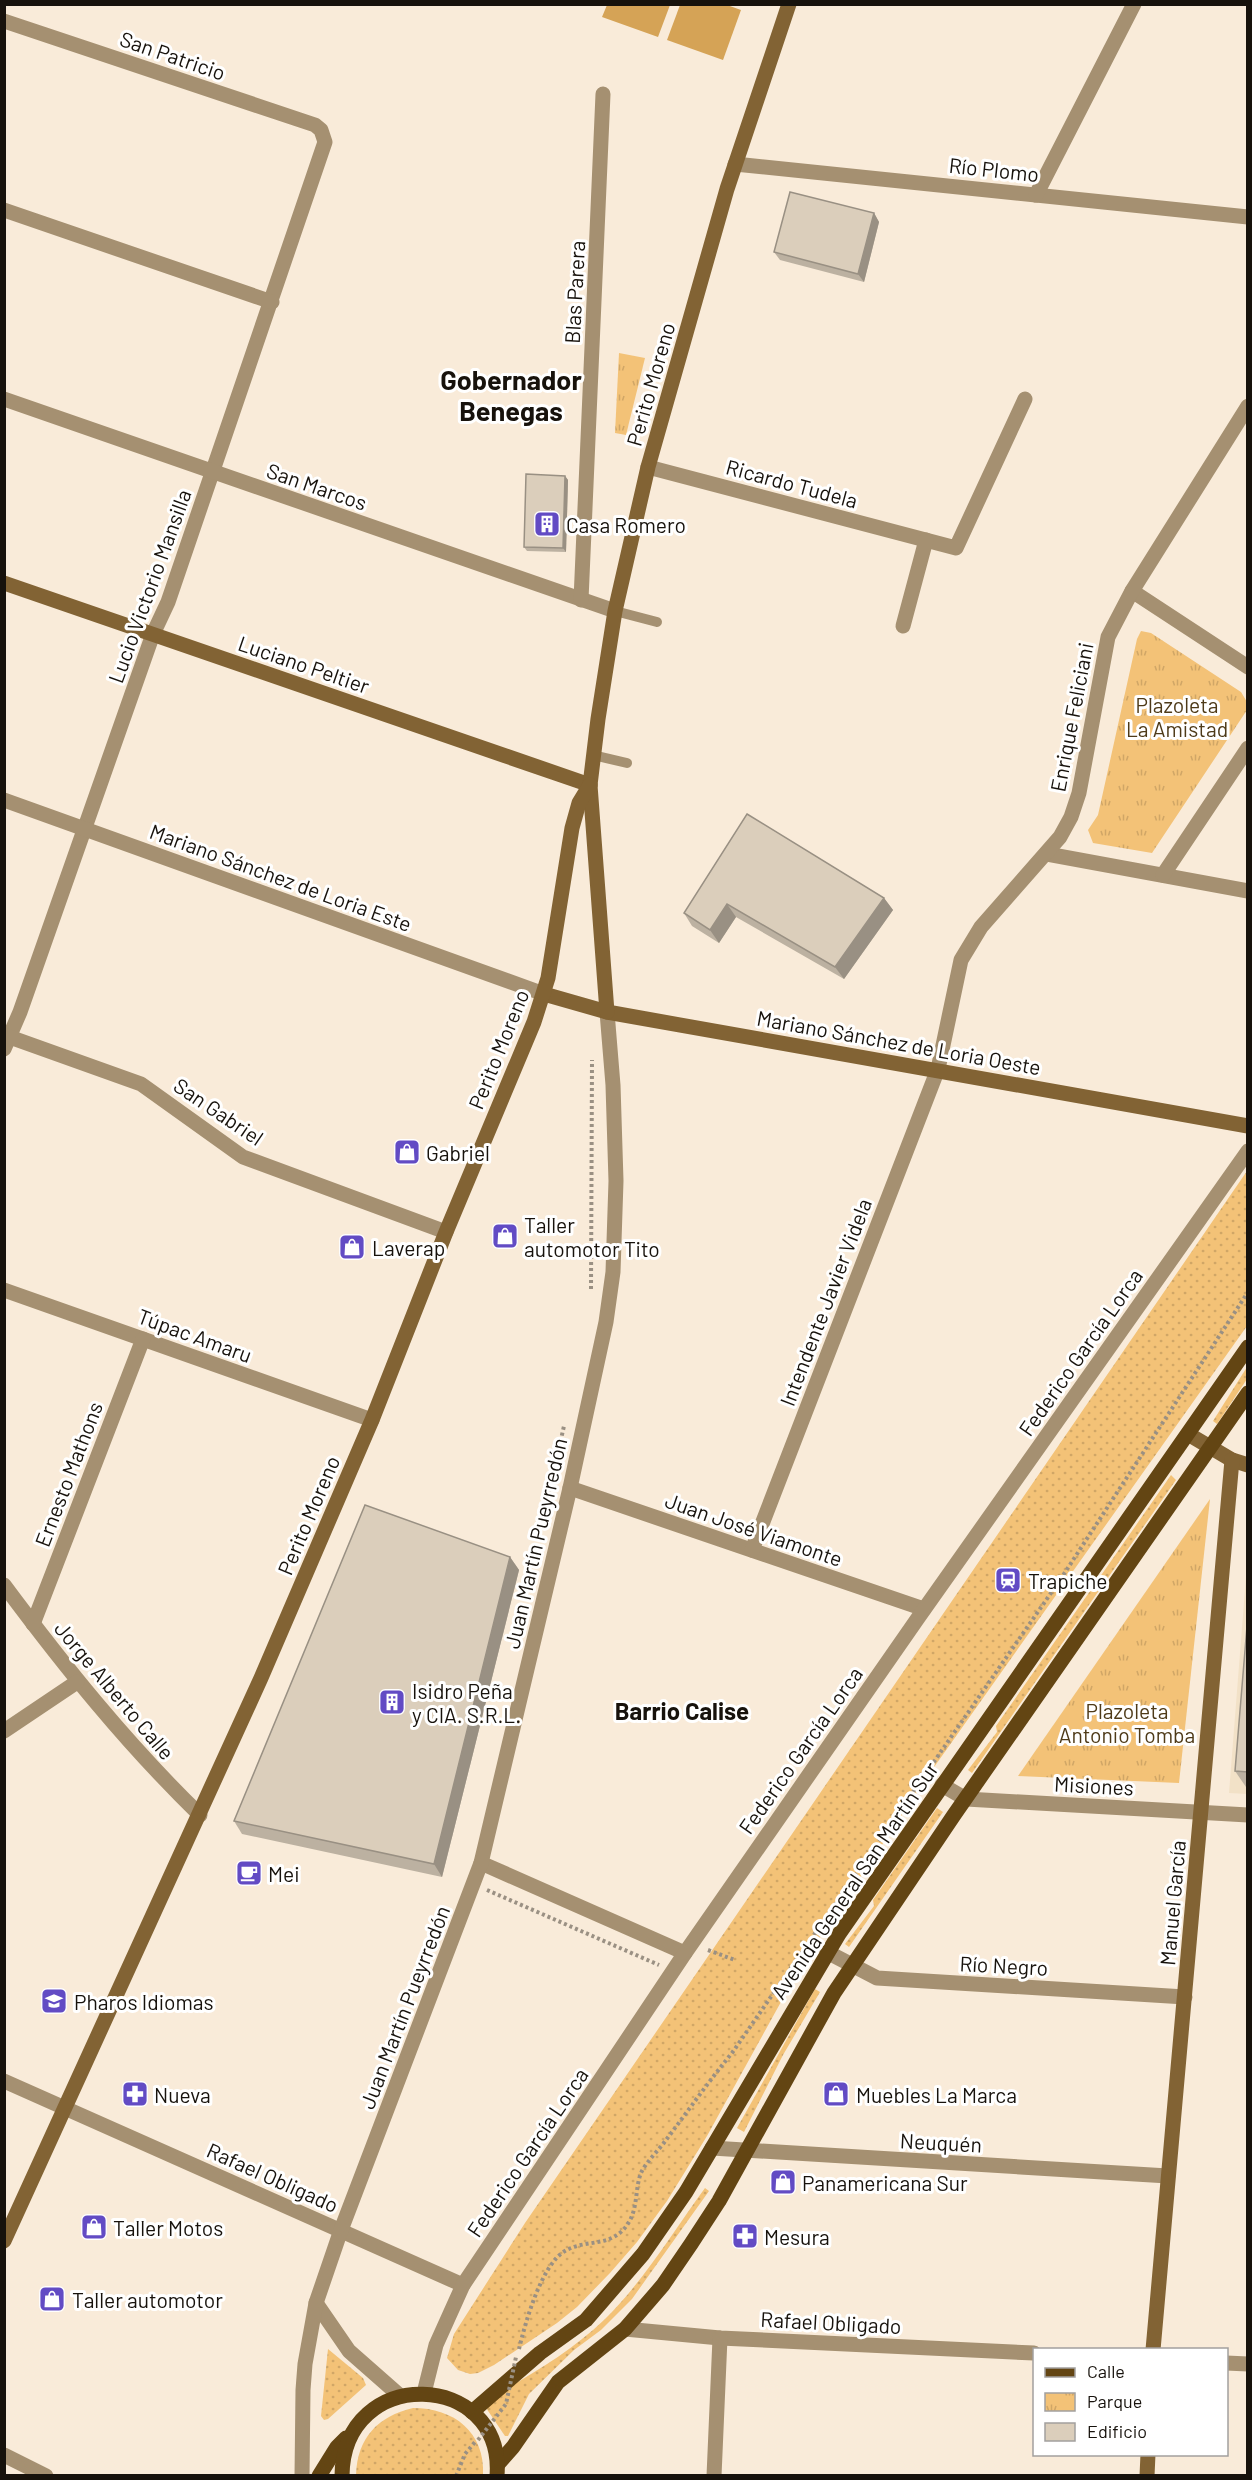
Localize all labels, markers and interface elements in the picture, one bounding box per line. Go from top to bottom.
street label: San Patricio [117,25,229,85]
street label: Río Plomo [948,152,1040,186]
street label: Blas Parera [559,240,589,344]
street label: Perito Moreno [620,319,680,449]
district label: Gobernador Benegas [440,363,582,426]
street label: Ricardo Tudela [724,453,860,513]
street label: San Marcos [264,457,370,515]
street label: Lucio Victorio Mansilla [102,486,196,686]
building icon: Casa Romero [532,509,562,539]
place label: Casa Romero [566,512,686,537]
street label: Luciano Peltier [235,630,373,698]
street label: Enrique Feliciani [1044,640,1098,794]
park label: Plazoleta La Amistad [1126,692,1228,741]
street label: Mariano Sánchez de Loria Este [147,818,415,936]
street label: Perito Moreno [463,985,533,1113]
street label: Mariano Sánchez de Loria Oeste [755,1005,1043,1079]
street label: San Gabriel [170,1072,268,1150]
shop icon: Gabriel [392,1137,422,1167]
place label: Gabriel [426,1140,490,1165]
street label: Intendente Javier Videla [774,1195,876,1409]
place label: Taller automotor Tito [524,1212,660,1261]
shop icon: Taller automotor Tito [490,1221,520,1251]
shop icon: Laverap [337,1232,367,1262]
place label: Laverap [372,1235,445,1260]
street label: Federico García Lorca [1013,1264,1147,1440]
street label: Túpac Amaru [135,1303,255,1367]
street label: Ernesto Mathons [29,1398,107,1550]
street label: Juan Martín Pueyrredón [499,1435,571,1651]
street label: Perito Moreno [272,1452,344,1578]
street label: Juan José Viamonte [662,1487,846,1571]
station icon: Trapiche [993,1565,1023,1595]
place label: Trapiche [1028,1568,1107,1593]
street label: Jorge Alberto Calle [50,1616,180,1764]
street label: Federico García Lorca [733,1662,867,1838]
place label: Isidro Peña y CIA. S.R.L. [412,1678,521,1727]
building icon: Isidro Peña y CIA. S.R.L. [377,1687,407,1717]
district label: Barrio Calise [615,1696,749,1725]
park label: Plazoleta Antonio Tomba [1059,1698,1195,1747]
street label: Avenida General San Martín Sur [765,1756,943,2003]
street label: Misiones [1054,1770,1134,1800]
street label: Manuel García [1154,1839,1190,1967]
cafe icon: Mei [234,1858,264,1888]
place label: Mei [268,1861,300,1886]
street label: Juan Martín Pueyrredón [354,1902,454,2112]
street label: Río Negro [959,1950,1049,1980]
school or university icon: Pharos Idiomas [39,1986,69,2016]
place label: Pharos Idiomas [74,1989,214,2014]
street label: Federico García Lorca [461,2063,593,2241]
pharmacy icon: Nueva [120,2079,150,2109]
shop icon: Muebles La Marca [821,2079,851,2109]
place label: Nueva [154,2082,211,2107]
place label: Muebles La Marca [856,2082,1017,2107]
street label: Neuquén [899,2127,983,2157]
street label: Rafael Obligado [203,2137,343,2217]
shop icon: Panamericana Sur [768,2167,798,2197]
place label: Panamericana Sur [802,2170,968,2195]
shop icon: Taller Motos [79,2212,109,2242]
place label: Taller Motos [113,2215,223,2240]
pharmacy icon: Mesura [730,2221,760,2251]
place label: Mesura [764,2224,830,2249]
shop icon: Taller automotor [37,2284,67,2314]
place label: Taller automotor [72,2287,223,2312]
street label: Rafael Obligado [760,2306,902,2338]
legend [1033,2348,1228,2456]
text: Calle [1087,2360,1125,2382]
text: Parque [1087,2390,1142,2412]
text: Edificio [1087,2420,1147,2442]

